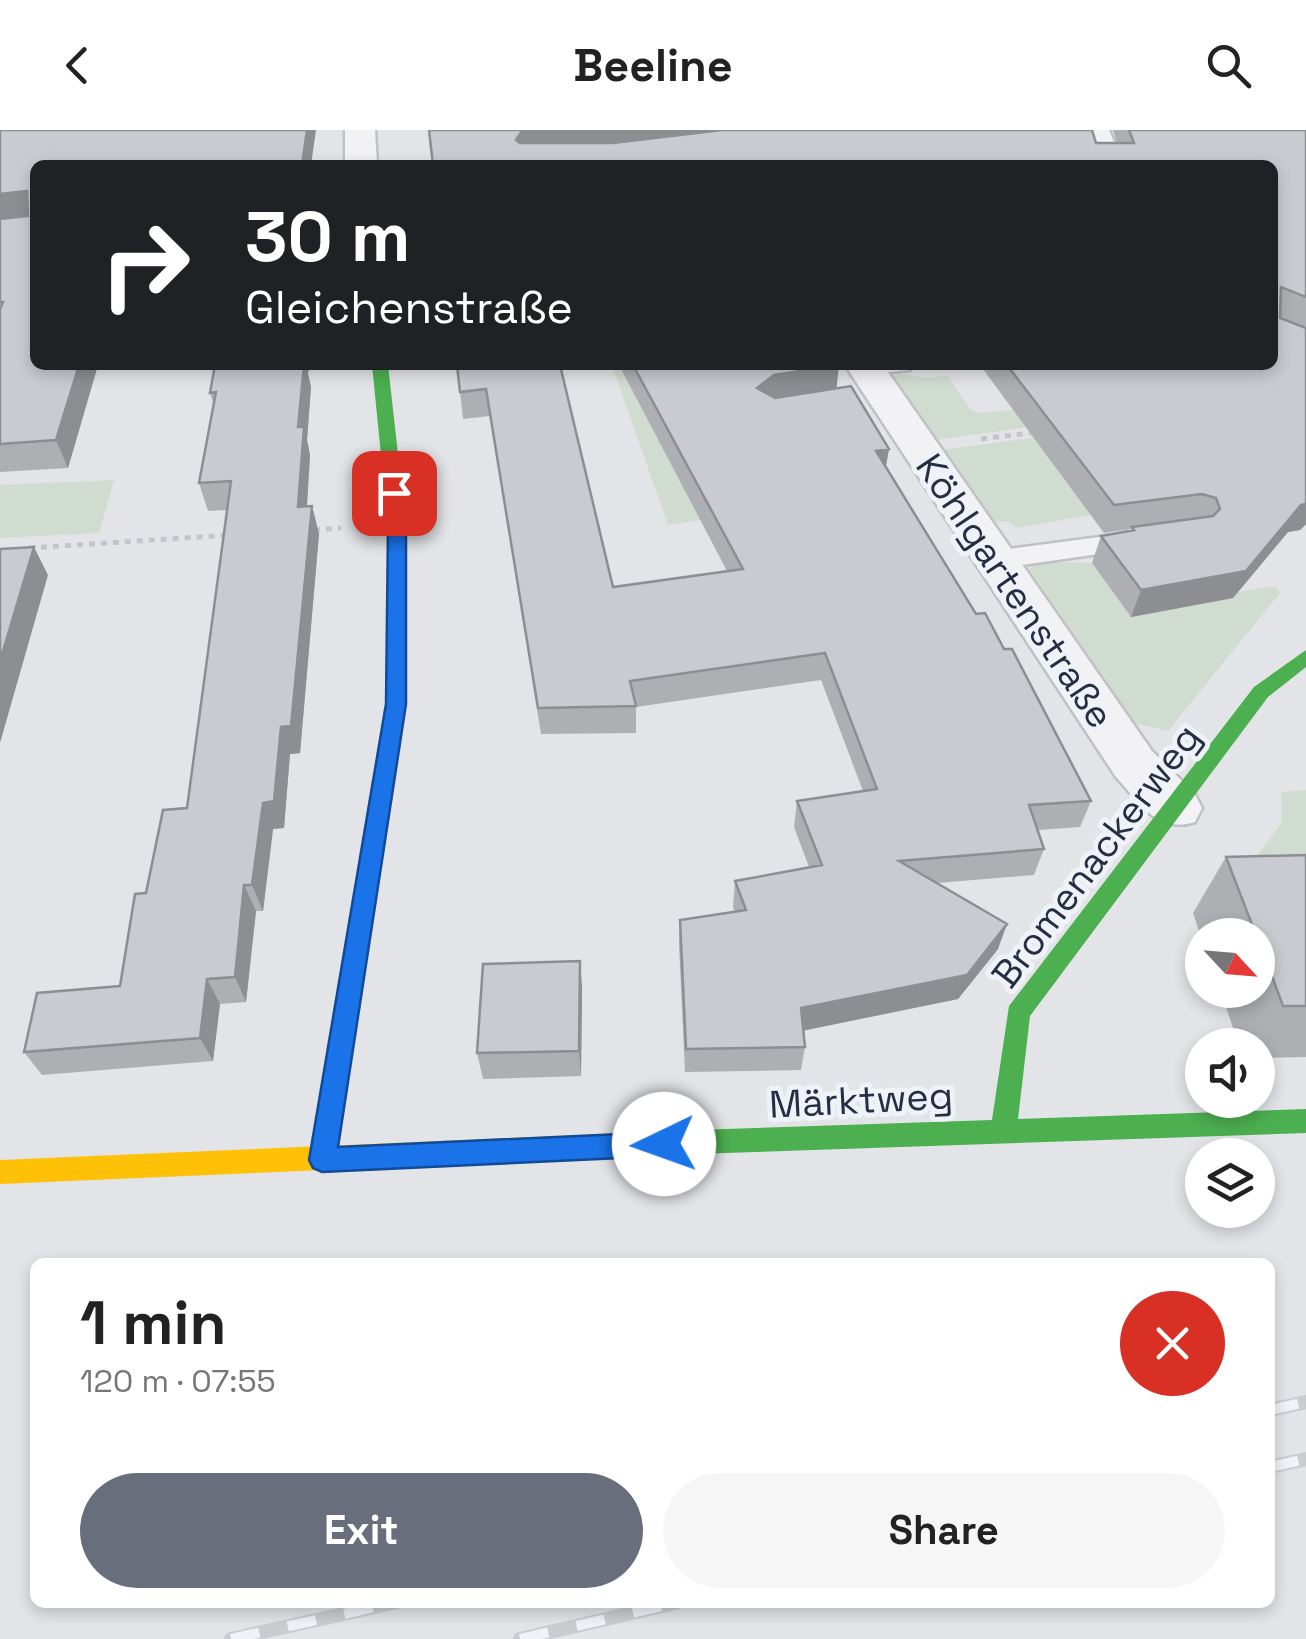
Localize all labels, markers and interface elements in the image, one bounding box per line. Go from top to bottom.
text: Beeline [573,37,733,94]
icon: back [50,38,105,93]
icon: search [1201,38,1256,93]
text: 30 m [245,192,410,281]
icon: right [80,200,210,330]
text: Gleichenstraße [245,279,573,336]
street label: Köhlgartenstraße [905,445,1125,737]
pin [352,451,437,536]
icon: arrive [367,466,422,521]
street label: Bromenackerweg [981,715,1211,997]
north arrow [1185,918,1275,1008]
map controls [1185,918,1275,1228]
button: sound [1185,1028,1275,1118]
street label: Märktweg [768,1071,954,1129]
position arrow [612,1092,716,1196]
button: layers [1185,1138,1275,1228]
text: 1 min [80,1285,227,1362]
button: close [1120,1291,1225,1396]
text: 120 m · 07:55 [80,1361,276,1401]
button: Exit [80,1473,643,1588]
button: Share [663,1473,1225,1588]

